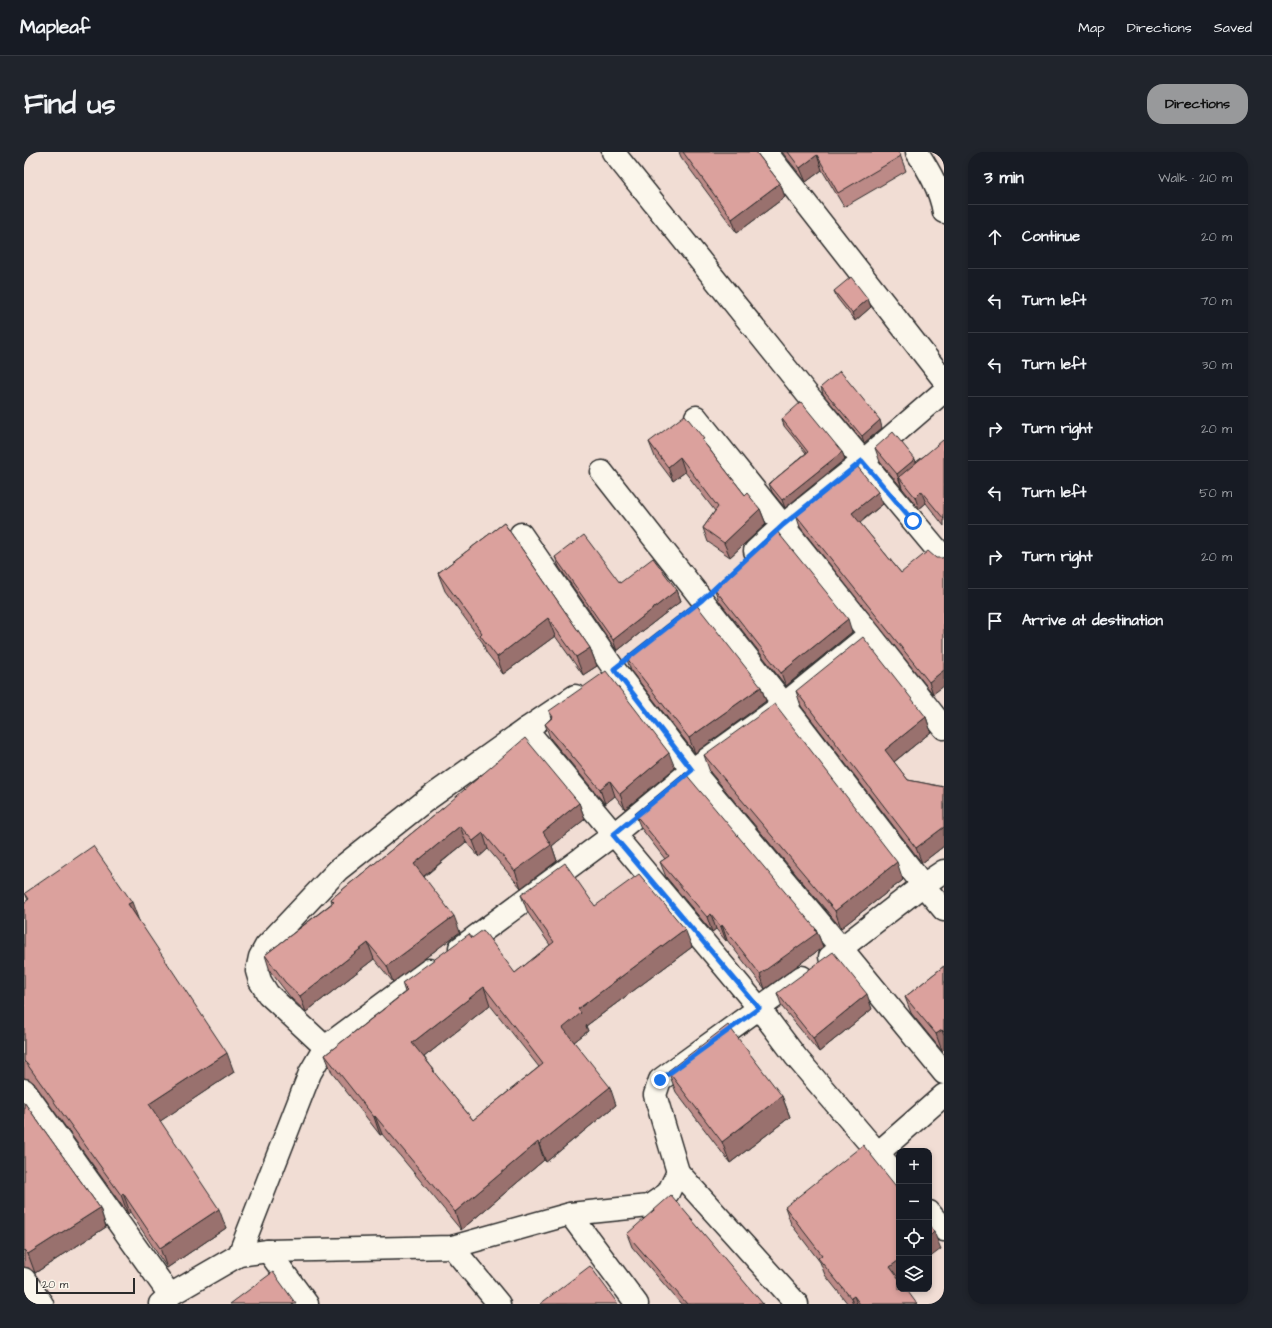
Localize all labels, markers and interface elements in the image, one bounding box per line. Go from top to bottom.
text: Mapleaf [20,14,90,41]
text: Map [1078,18,1105,38]
text: Directions [1127,18,1192,38]
text: Saved [1214,18,1252,38]
button: Directions [1147,84,1248,124]
text: Find us [24,85,115,124]
text: 3 min [984,166,1024,190]
text: Walk · 210 m [1158,169,1232,187]
icon: ahead [984,226,1006,248]
text: Continue [1022,226,1080,247]
text: 20 m [1201,228,1232,246]
icon: left [984,290,1006,312]
text: Turn left [1022,290,1086,311]
text: 70 m [1200,292,1232,310]
icon: left [984,354,1006,376]
text: Turn left [1022,354,1086,375]
text: 30 m [1202,356,1232,374]
icon: right [984,418,1006,440]
text: Turn right [1022,418,1093,439]
text: 20 m [1201,420,1232,438]
icon: left [984,482,1006,504]
text: Turn left [1022,482,1086,503]
text: 50 m [1199,484,1232,502]
route start [904,512,922,530]
icon: right [984,546,1006,568]
text: Turn right [1022,546,1093,567]
text: 20 m [1201,548,1232,566]
icon: arrive [984,610,1006,632]
text: Arrive at destination [1022,610,1163,631]
route end [651,1071,669,1089]
map controls [896,1148,932,1292]
button: + [896,1148,932,1184]
button: − [896,1184,932,1220]
button: locate [896,1220,932,1256]
button: layers [896,1256,932,1292]
scale bar [36,1276,135,1295]
text: 20 m [42,1277,68,1292]

